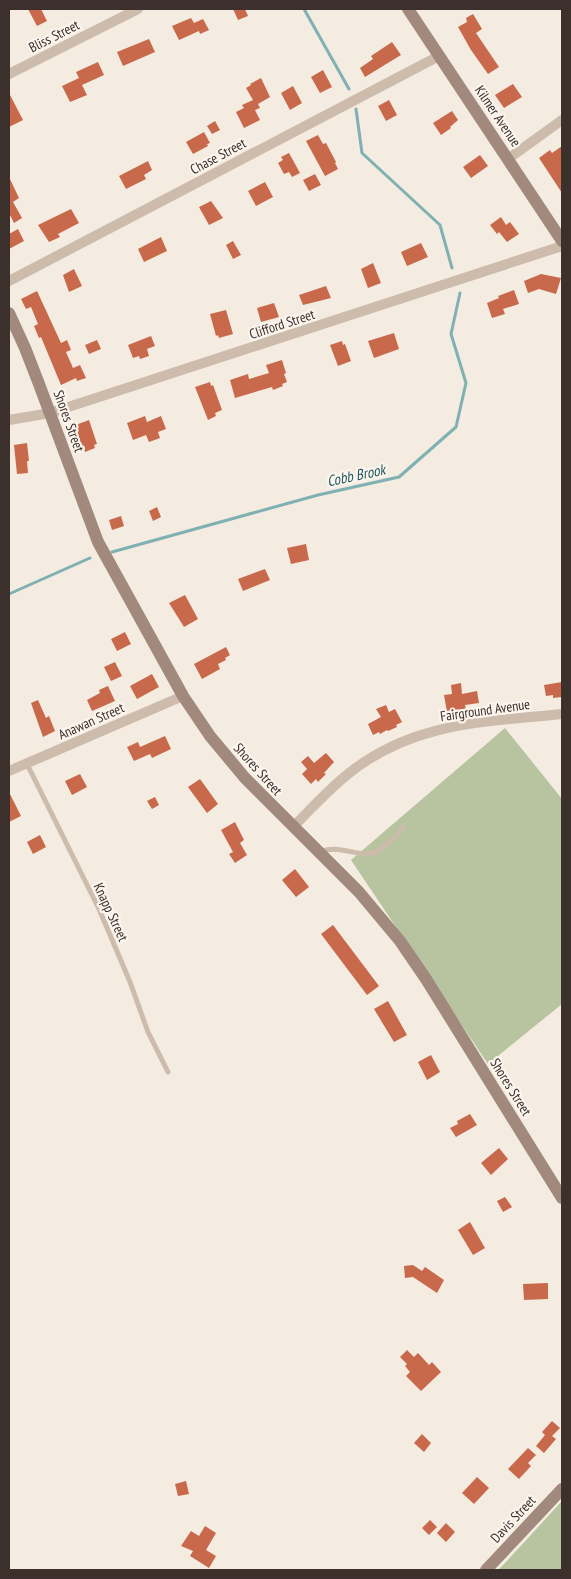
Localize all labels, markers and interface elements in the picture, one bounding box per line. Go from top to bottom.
street label: Bliss Street [26,16,82,56]
street label: Kilmer Avenue [471,82,525,150]
street label: Chase Street [187,134,249,178]
street label: Clifford Street [247,305,317,343]
street label: Shores Street [50,388,89,455]
water label: Cobb Brook [325,459,389,490]
street label: Fairground Avenue [439,695,531,725]
street label: Anawan Street [55,698,127,744]
street label: Shores Street [230,739,286,799]
street label: Knapp Street [90,880,132,944]
street label: Shores Street [486,1055,536,1119]
street label: Davis Street [487,1492,539,1546]

